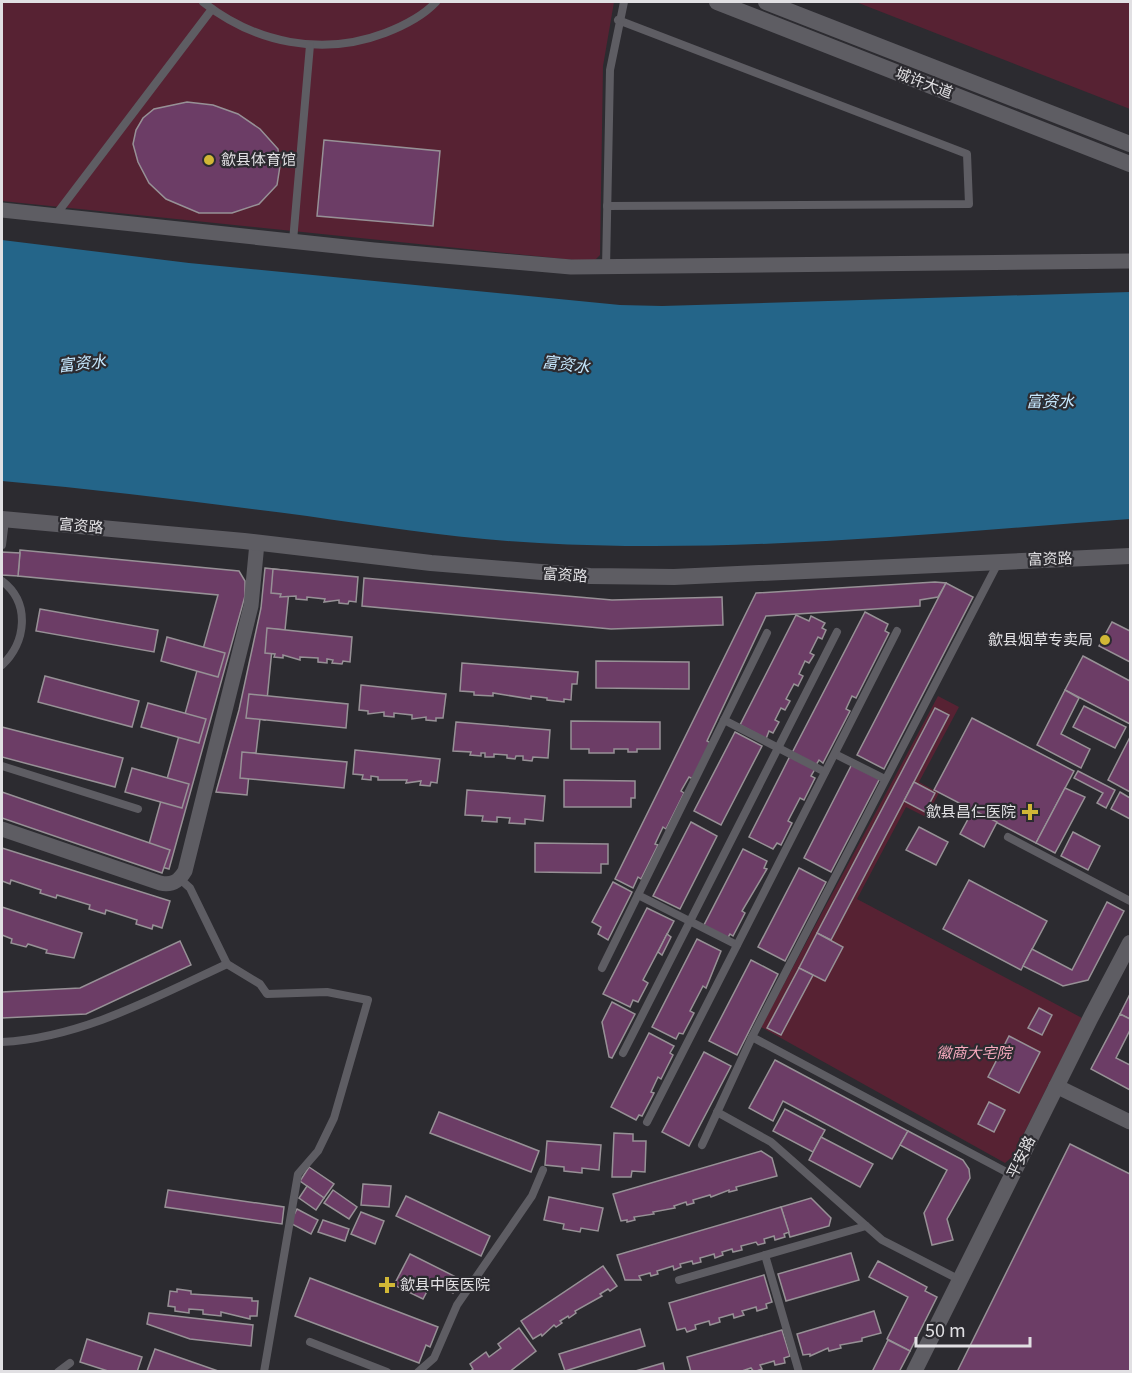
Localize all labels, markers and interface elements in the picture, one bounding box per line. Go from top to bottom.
street label: 城许大道 [893,61,956,102]
place label: 歙县体育馆 [221,148,296,169]
marker: 歙县体育馆 [202,153,216,167]
water label: 富资水 [57,347,108,376]
water label: 富资水 [541,348,592,378]
water label: 富资水 [1026,388,1075,412]
street label: 富资路 [58,512,104,537]
street label: 富资路 [1027,546,1073,569]
street label: 富资路 [542,561,588,586]
place label: 歙县烟草专卖局 [988,628,1093,649]
marker: 歙县烟草专卖局 [1098,633,1112,647]
place label: 歙县昌仁医院 [926,800,1016,821]
marker: 歙县昌仁医院 [1021,803,1039,821]
park label: 徽商大宅院 [936,1041,1013,1062]
street label: 平安路 [1000,1132,1039,1181]
place label: 歙县中医医院 [400,1273,490,1294]
marker: 歙县中医医院 [378,1276,396,1294]
scale bar [916,1310,1030,1348]
text: 50 m [925,1316,966,1342]

